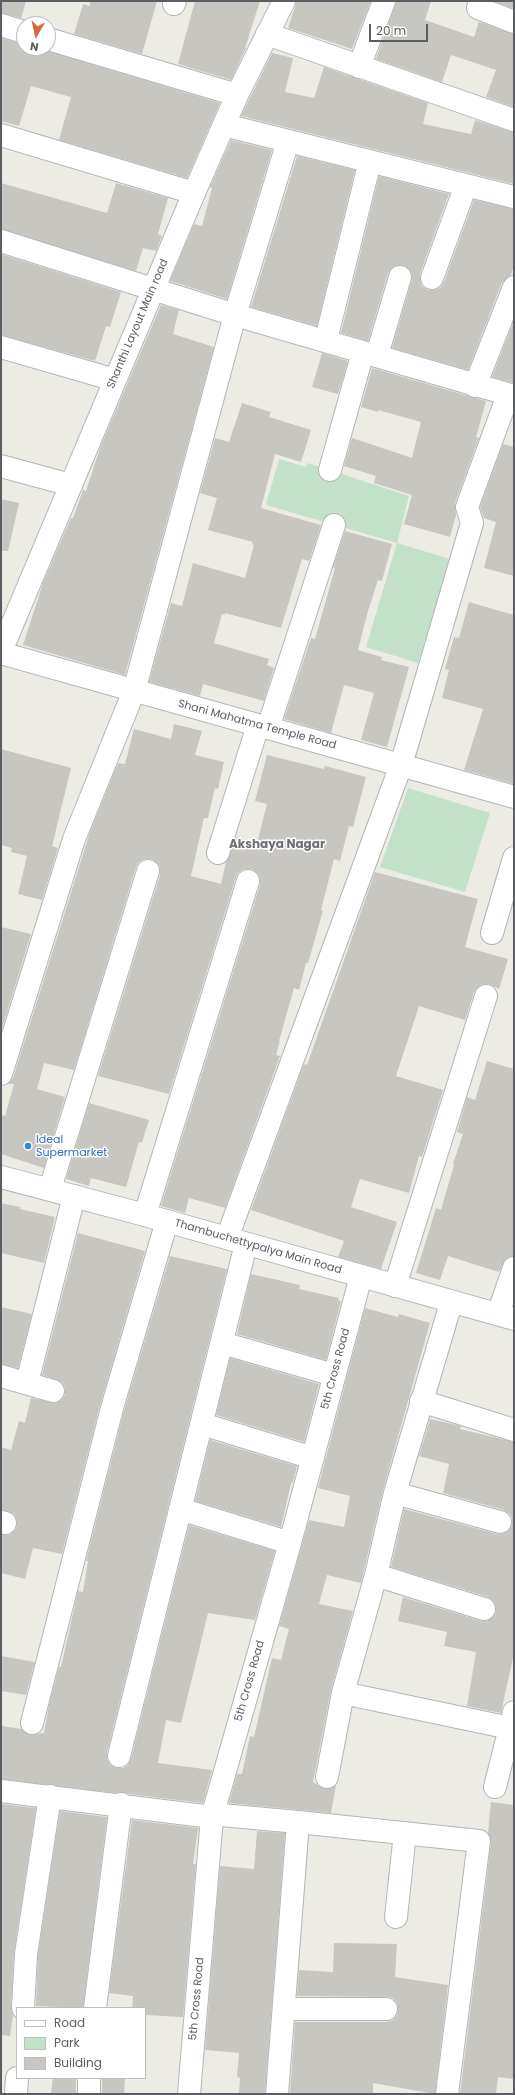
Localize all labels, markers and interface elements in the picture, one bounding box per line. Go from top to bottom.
north arrow [16,16,56,56]
scale bar [371,16,430,42]
text: 20 m [376,22,406,39]
text: N [29,38,40,55]
street label: Shanthi Layout Main road [105,257,171,391]
street label: Shani Mahatma Temple Road [176,697,338,753]
district label: Akshaya Nagar [229,838,325,852]
place label: Ideal Supermarket [36,1133,107,1159]
marker: Ideal Supermarket [23,1141,33,1151]
street label: Thambuchettypalya Main Road [173,1217,343,1277]
street label: 5th Cross Road [319,1327,353,1411]
street label: 5th Cross Road [232,1639,268,1723]
street label: 5th Cross Road [187,1957,207,2041]
legend [16,2007,146,2079]
text: Road [54,2014,85,2031]
text: Park [54,2034,80,2051]
text: Building [54,2054,102,2071]

